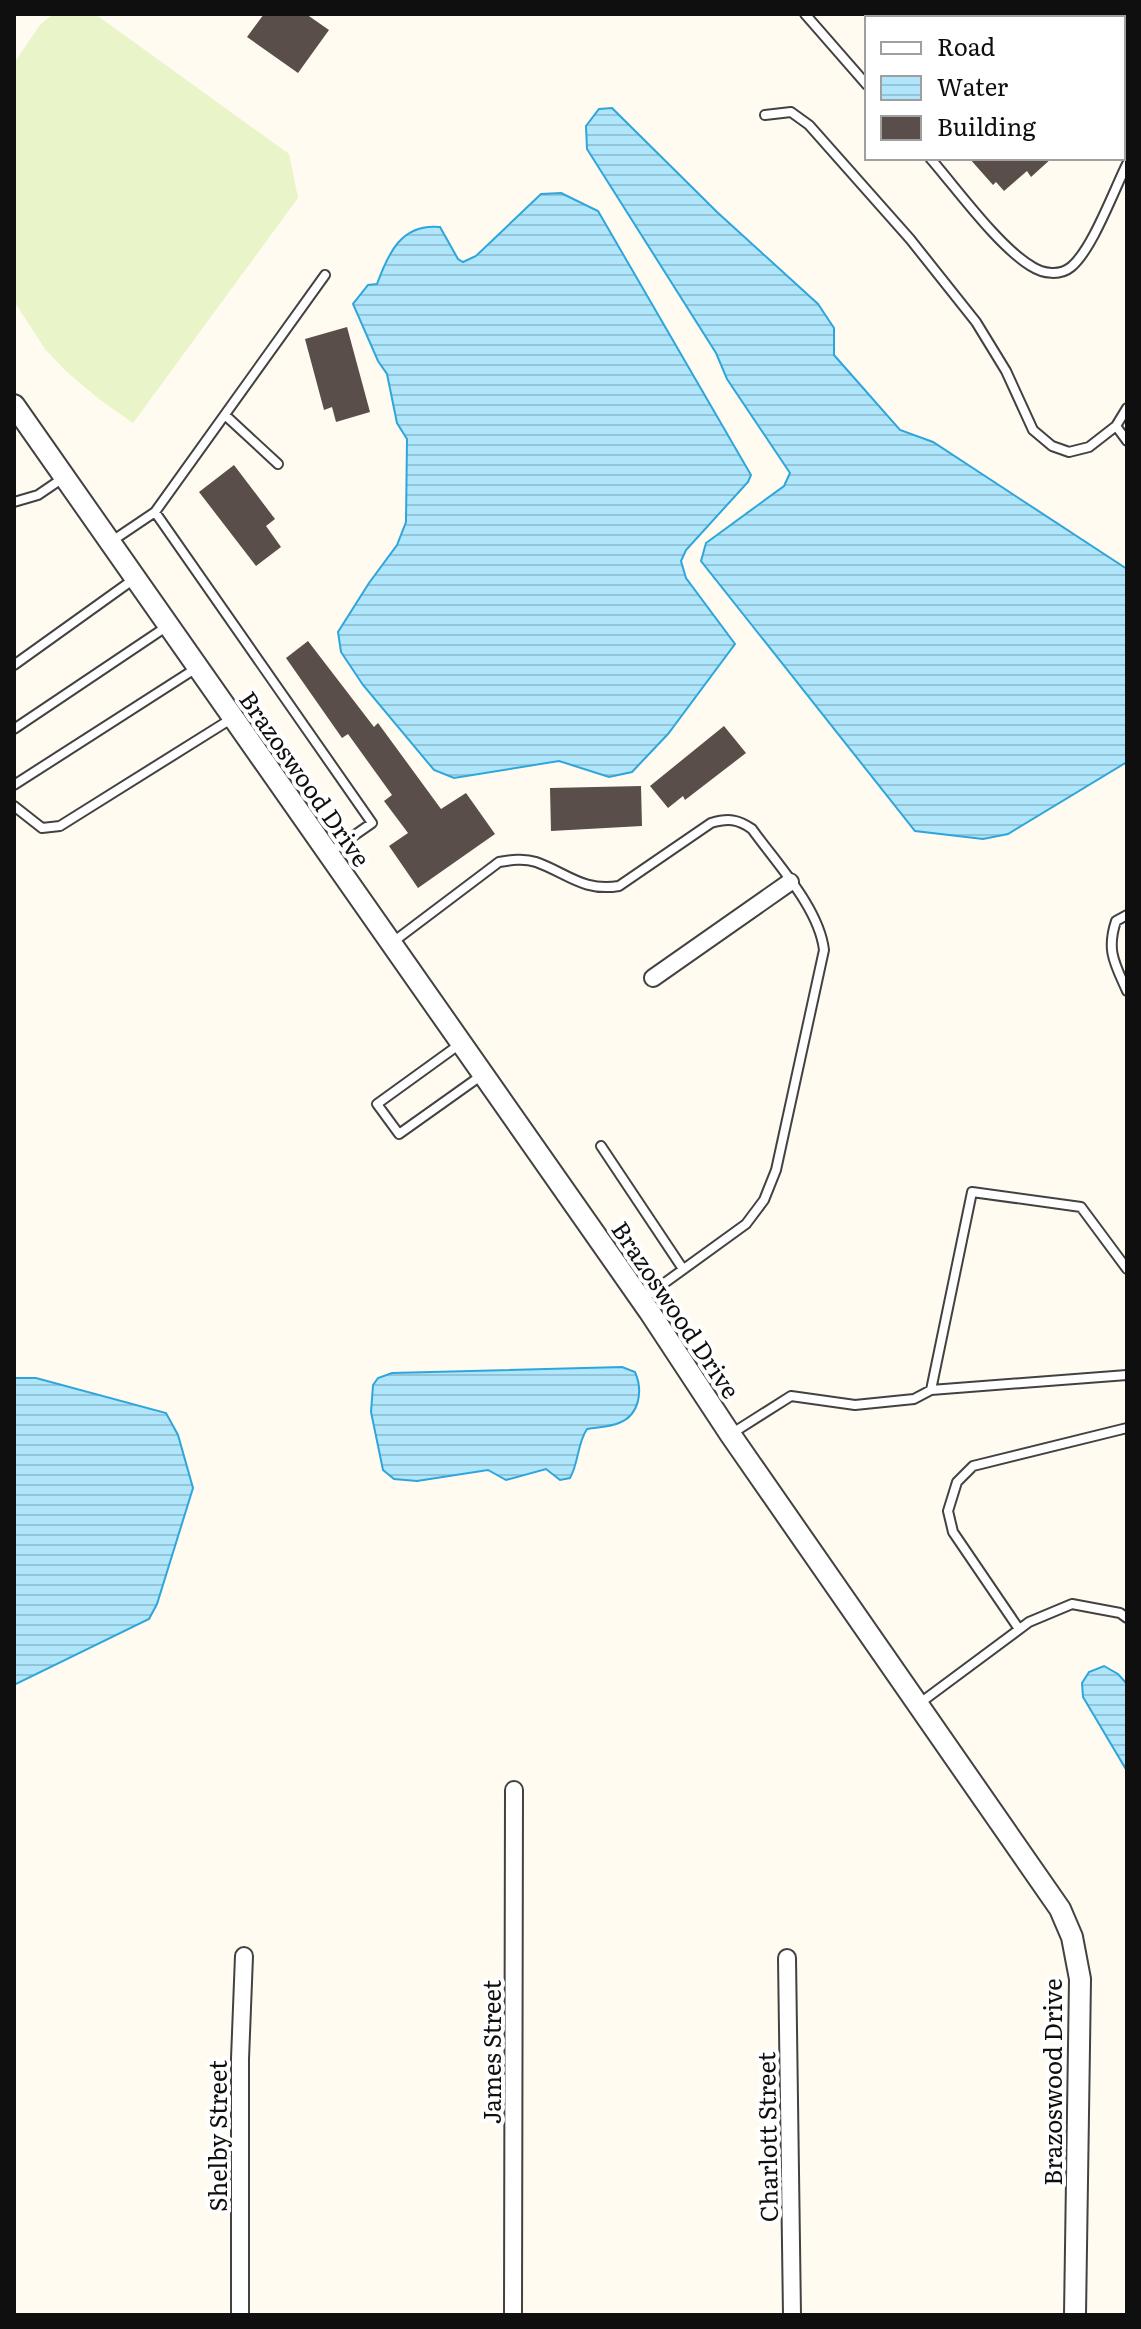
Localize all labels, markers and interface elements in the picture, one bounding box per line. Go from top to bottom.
legend [865,16,1125,160]
text: Road [937,28,996,63]
text: Water [937,68,1009,103]
text: Building [937,108,1036,143]
street label: Brazoswood Drive [232,683,380,873]
street label: Brazoswood Drive [605,1213,749,1405]
street label: Brazoswood Drive [1034,1978,1069,2186]
street label: James Street [473,1979,508,2124]
street label: Charlott Street [747,2051,785,2222]
street label: Shelby Street [199,2060,234,2212]

